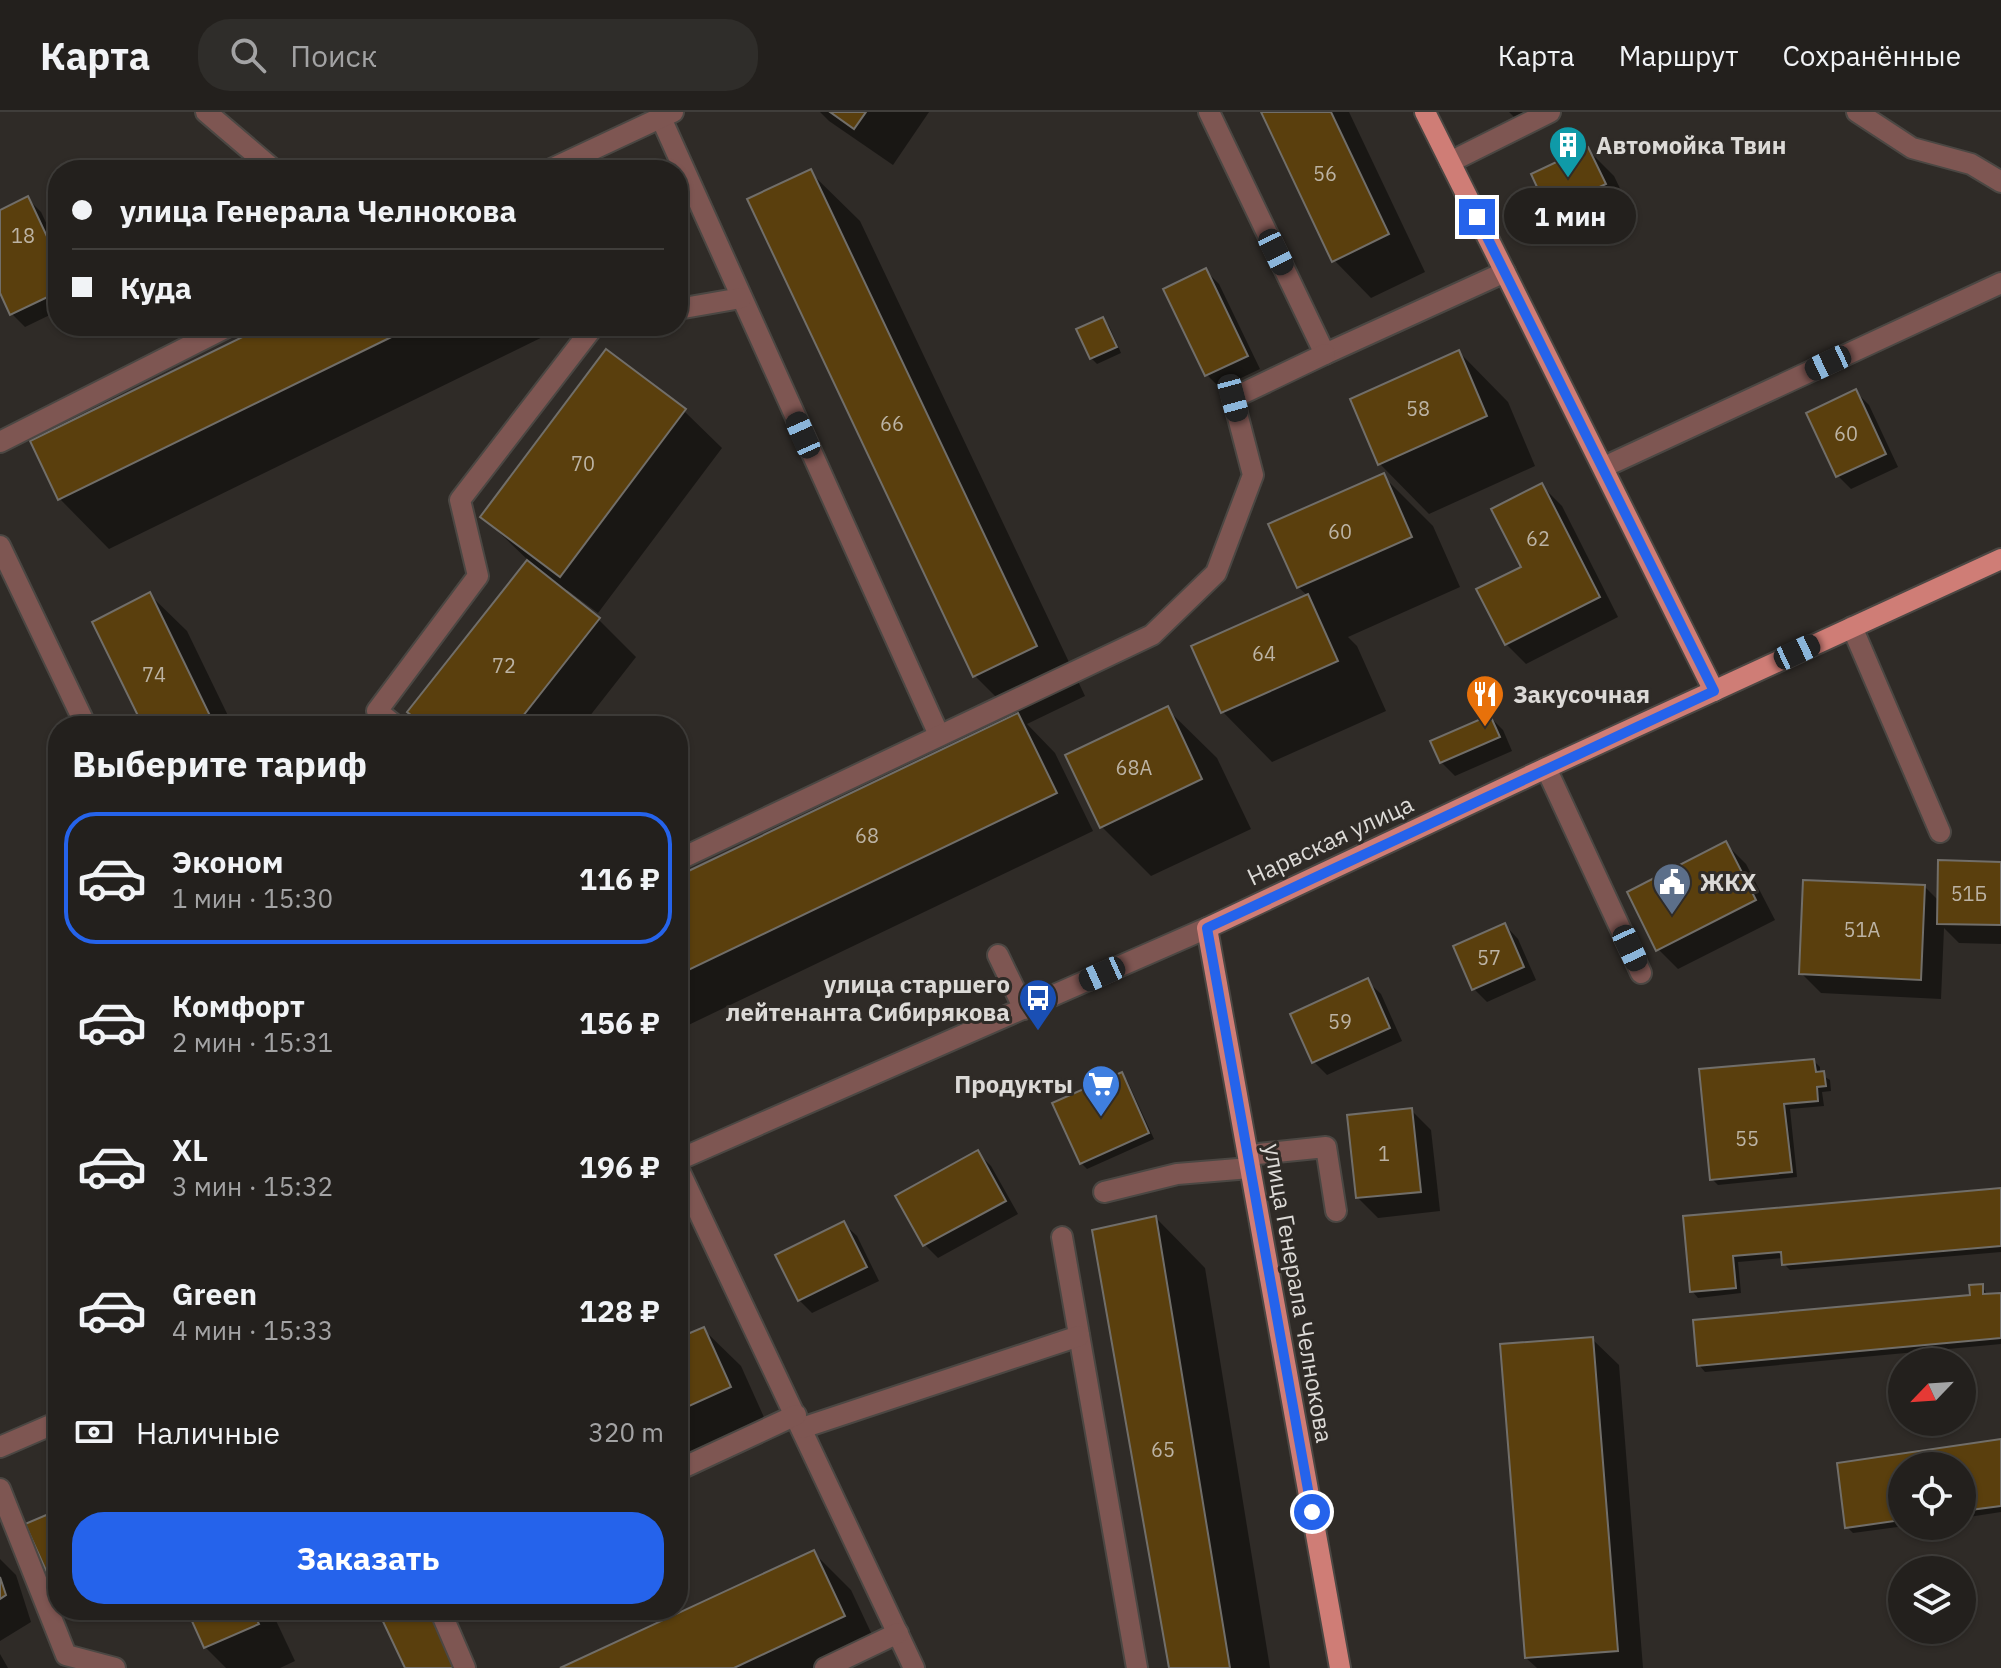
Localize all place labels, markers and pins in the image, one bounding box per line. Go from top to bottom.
building icon: Автомойка Твин [1547,124,1589,179]
place label: Автомойка Твин [1596,129,1786,161]
restaurant icon: Закусочная [1464,673,1506,728]
place label: Закусочная [1513,678,1650,710]
public building icon: ЖКХ [1651,861,1693,916]
place label: ЖКХ [1700,866,1757,898]
place label: улица старшего лейтенанта Сибирякова [726,968,1010,1028]
bus stop icon: улица старшего лейтенанта Сибирякова [1017,977,1059,1032]
supermarket icon: Продукты [1080,1063,1122,1118]
place label: Продукты [954,1068,1073,1100]

